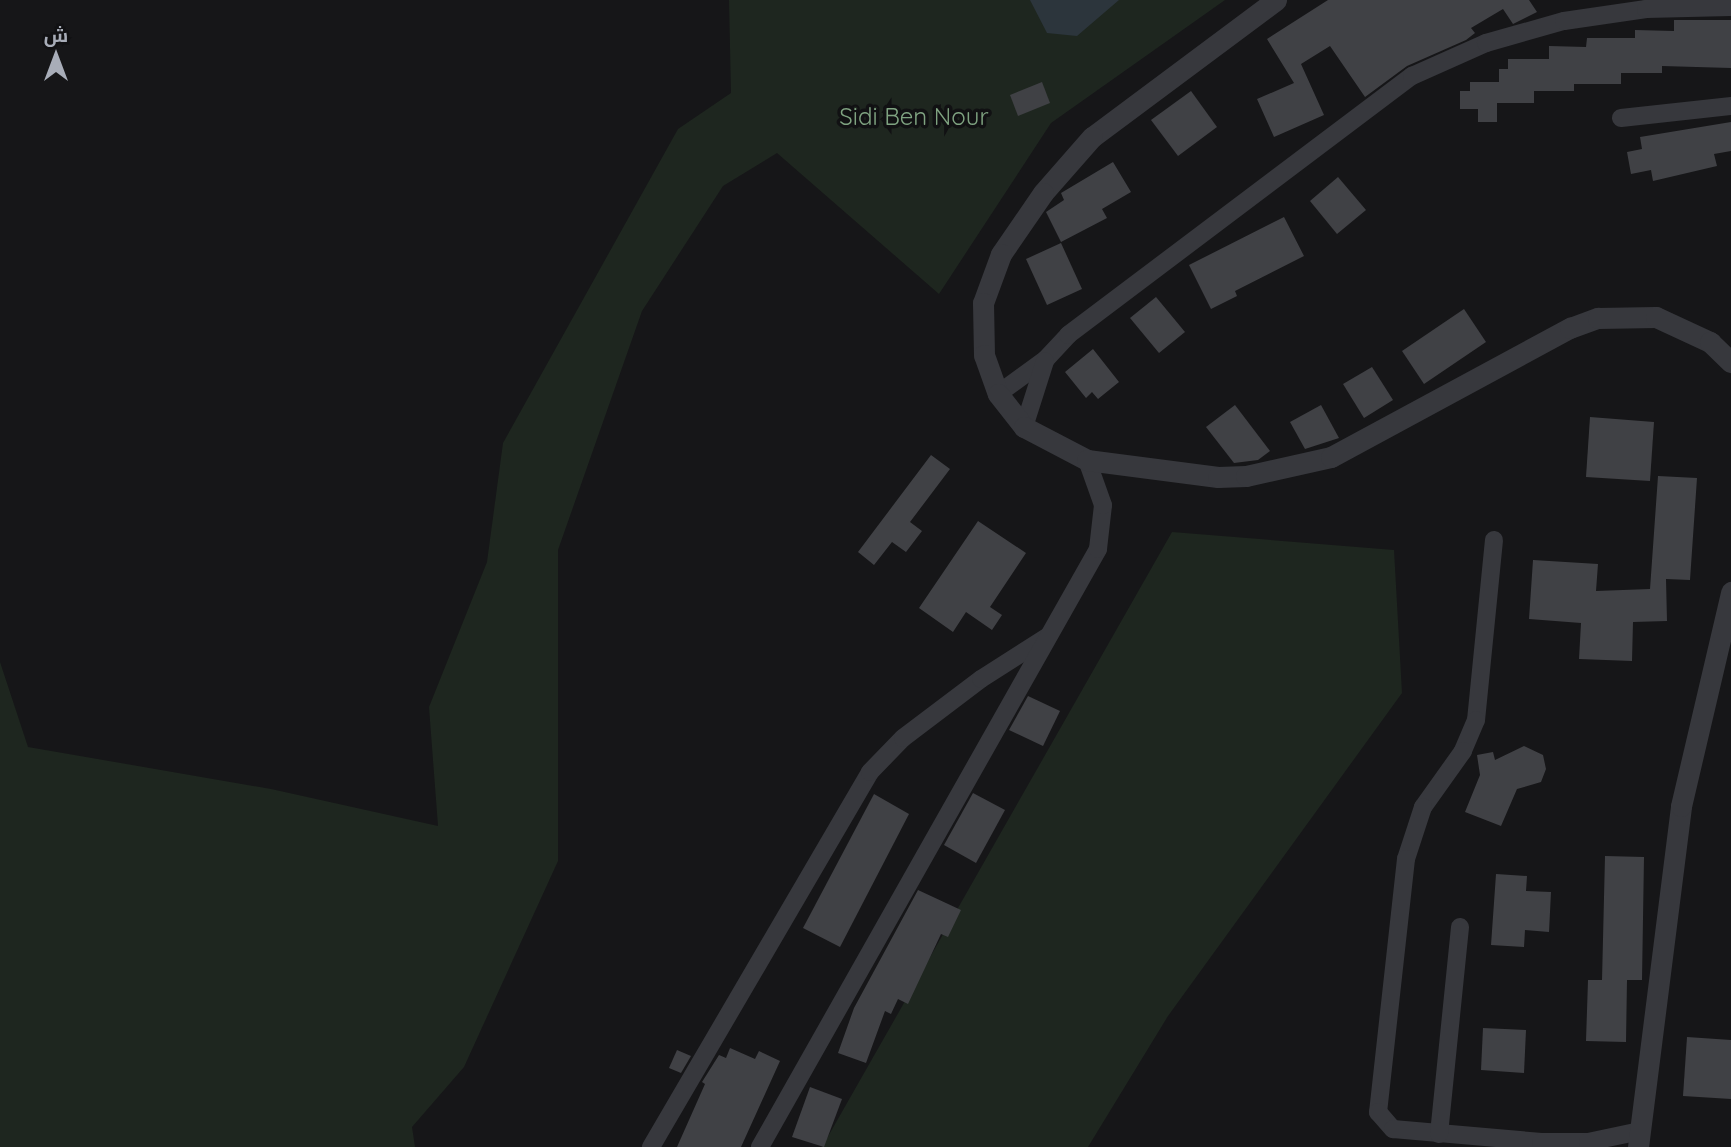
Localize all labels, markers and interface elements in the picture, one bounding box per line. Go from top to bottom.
north arrow [21,21,91,91]
text: ش [44,23,68,47]
park label: Sidi Ben Nour [839,103,989,131]

